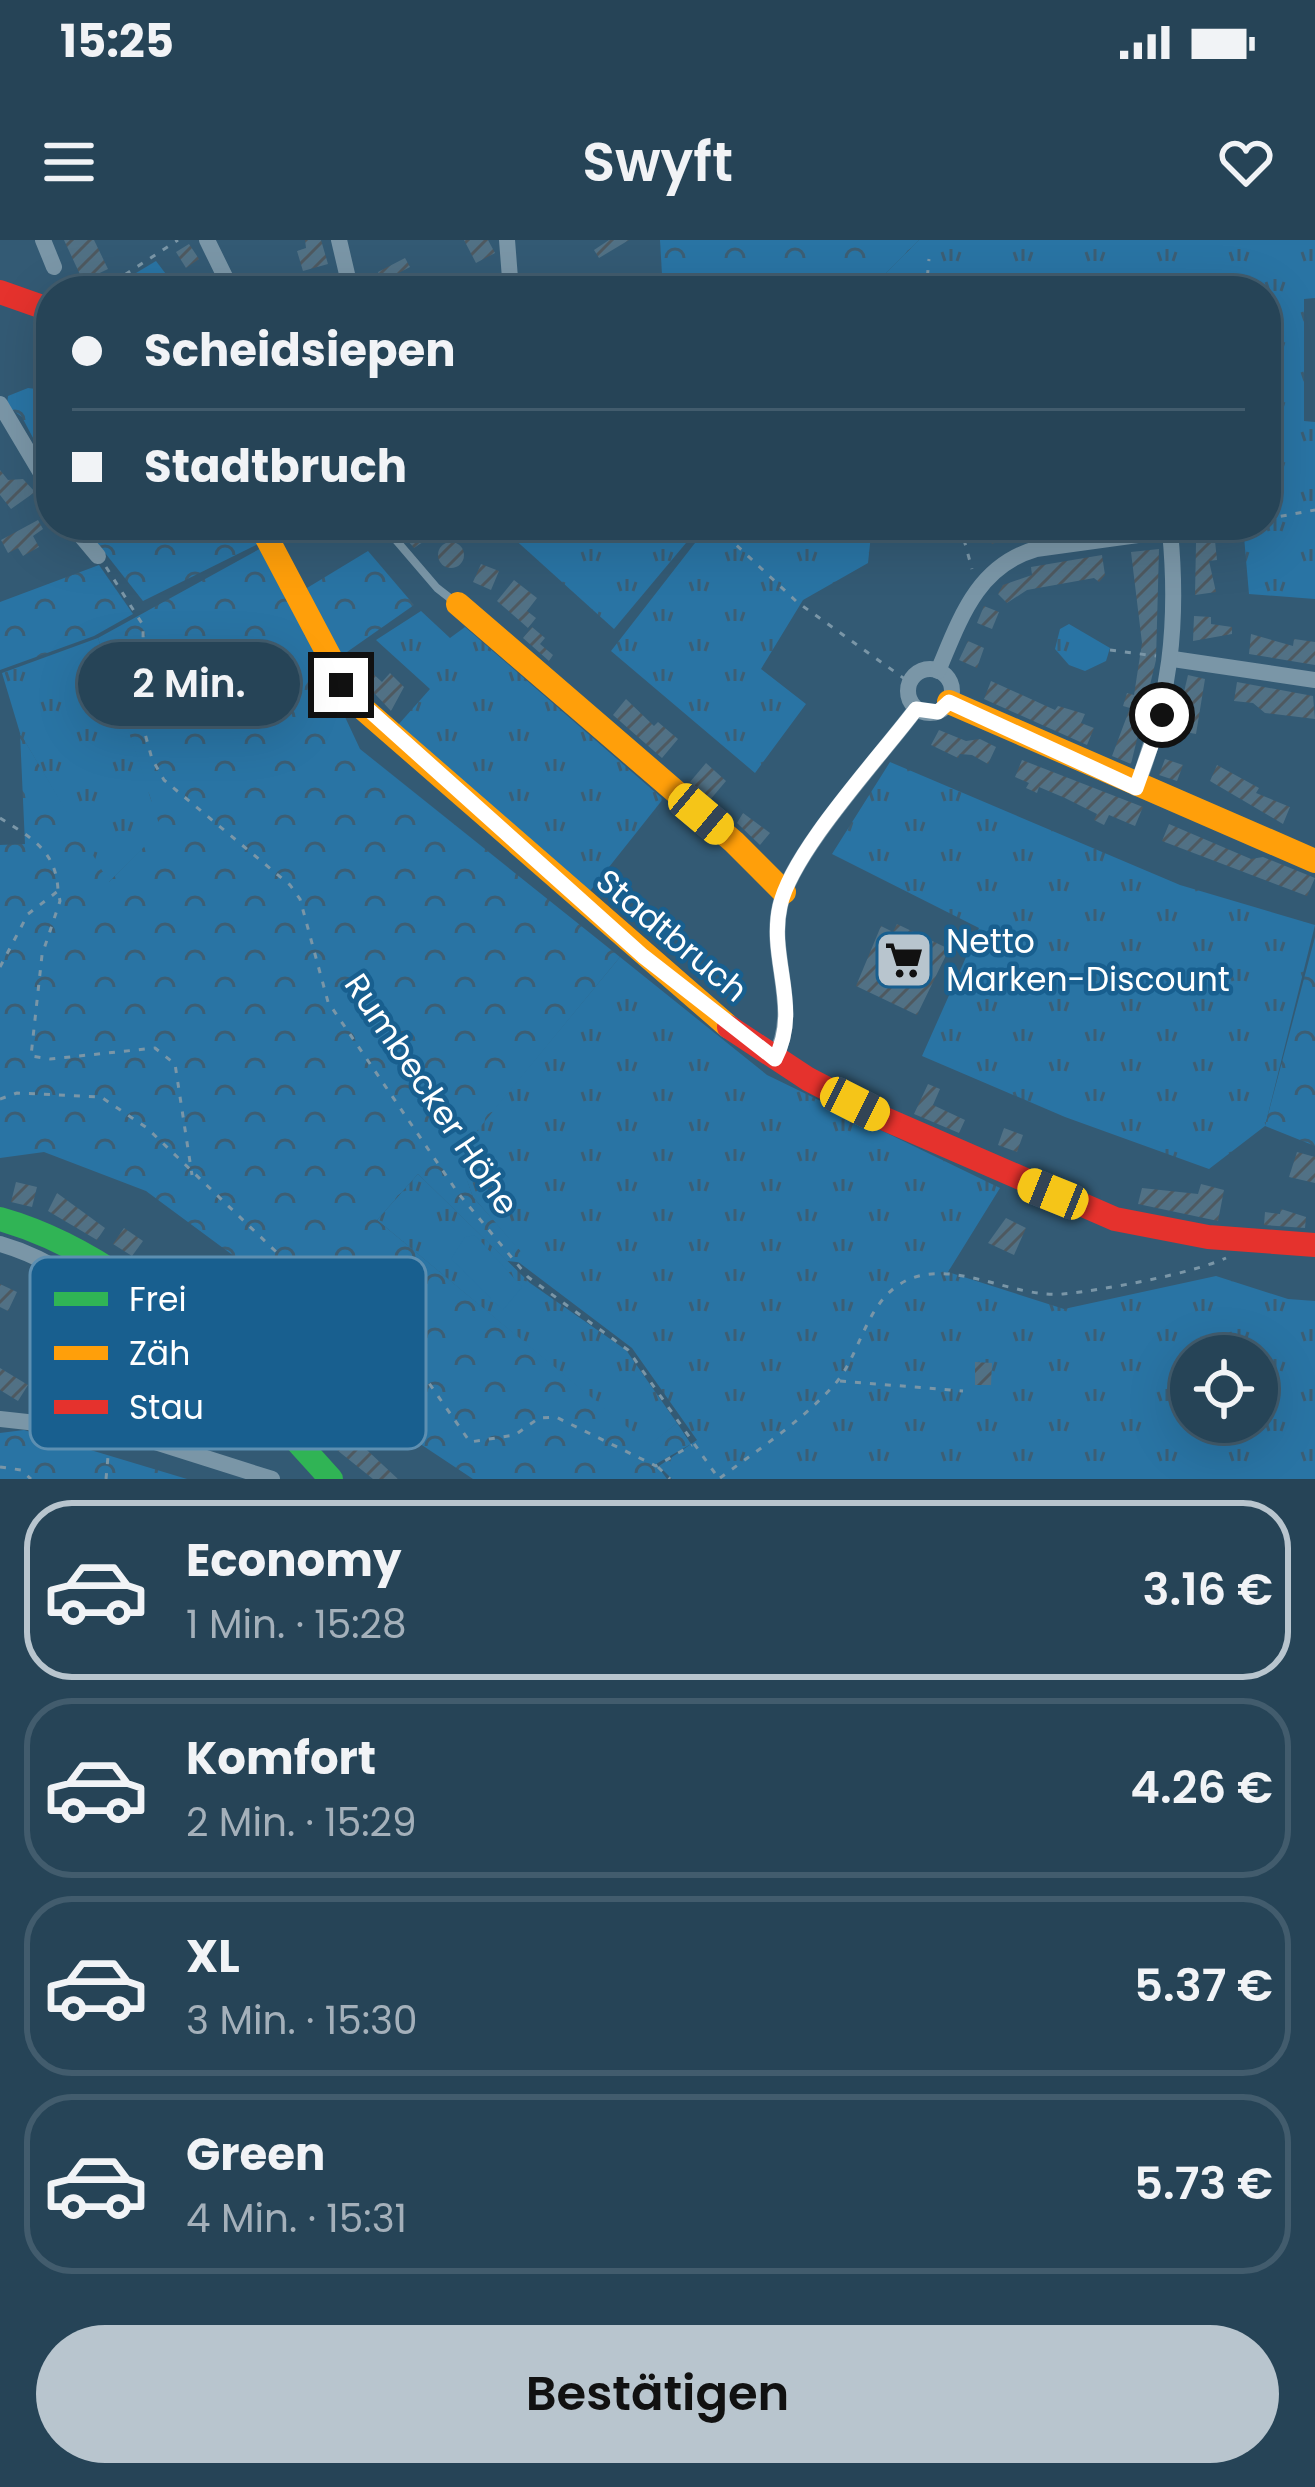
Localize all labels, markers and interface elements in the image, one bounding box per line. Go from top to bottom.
text: 15:25 [60,10,174,73]
text: Swyft [582,124,733,200]
icon: menu [36,129,102,195]
icon: heart [1213,129,1279,195]
text: Scheidsiepen [144,319,456,382]
text: Stadtbruch [144,435,407,498]
callout: 2 Min. [77,643,299,727]
text: 2 Min. [132,656,246,711]
route end [314,658,368,712]
route start [1135,688,1189,742]
car [662,777,740,851]
street label: Stadtbruch [586,858,758,1013]
place label: Netto Marken-Discount [946,918,1230,1003]
supermarket icon: Netto Marken-Discount [873,929,935,991]
street label: Rumbecker Höhe [333,964,530,1224]
car [815,1072,895,1136]
car [1013,1164,1093,1224]
legend [30,1257,426,1449]
text: Frei [129,1276,187,1323]
text: Zäh [129,1330,190,1377]
map controls [1170,1335,1278,1443]
button: locate [1170,1335,1278,1443]
text: Stau [129,1384,204,1431]
text: Economy [186,1529,401,1592]
icon: car [42,1536,150,1644]
text: 3.16 € [1143,1558,1273,1621]
text: 1 Min. · 15:28 [186,1597,407,1652]
text: Komfort [186,1727,376,1790]
icon: car [42,1734,150,1842]
text: 4.26 € [1130,1756,1273,1819]
text: 2 Min. · 15:29 [186,1795,417,1850]
text: XL [186,1925,240,1988]
icon: car [42,1932,150,2040]
text: 5.37 € [1134,1954,1273,2017]
text: 3 Min. · 15:30 [186,1993,418,2048]
text: Green [186,2123,325,2186]
icon: car [42,2130,150,2238]
text: 5.73 € [1134,2152,1273,2215]
text: 4 Min. · 15:31 [186,2191,407,2246]
button: Bestätigen [36,2325,1279,2463]

